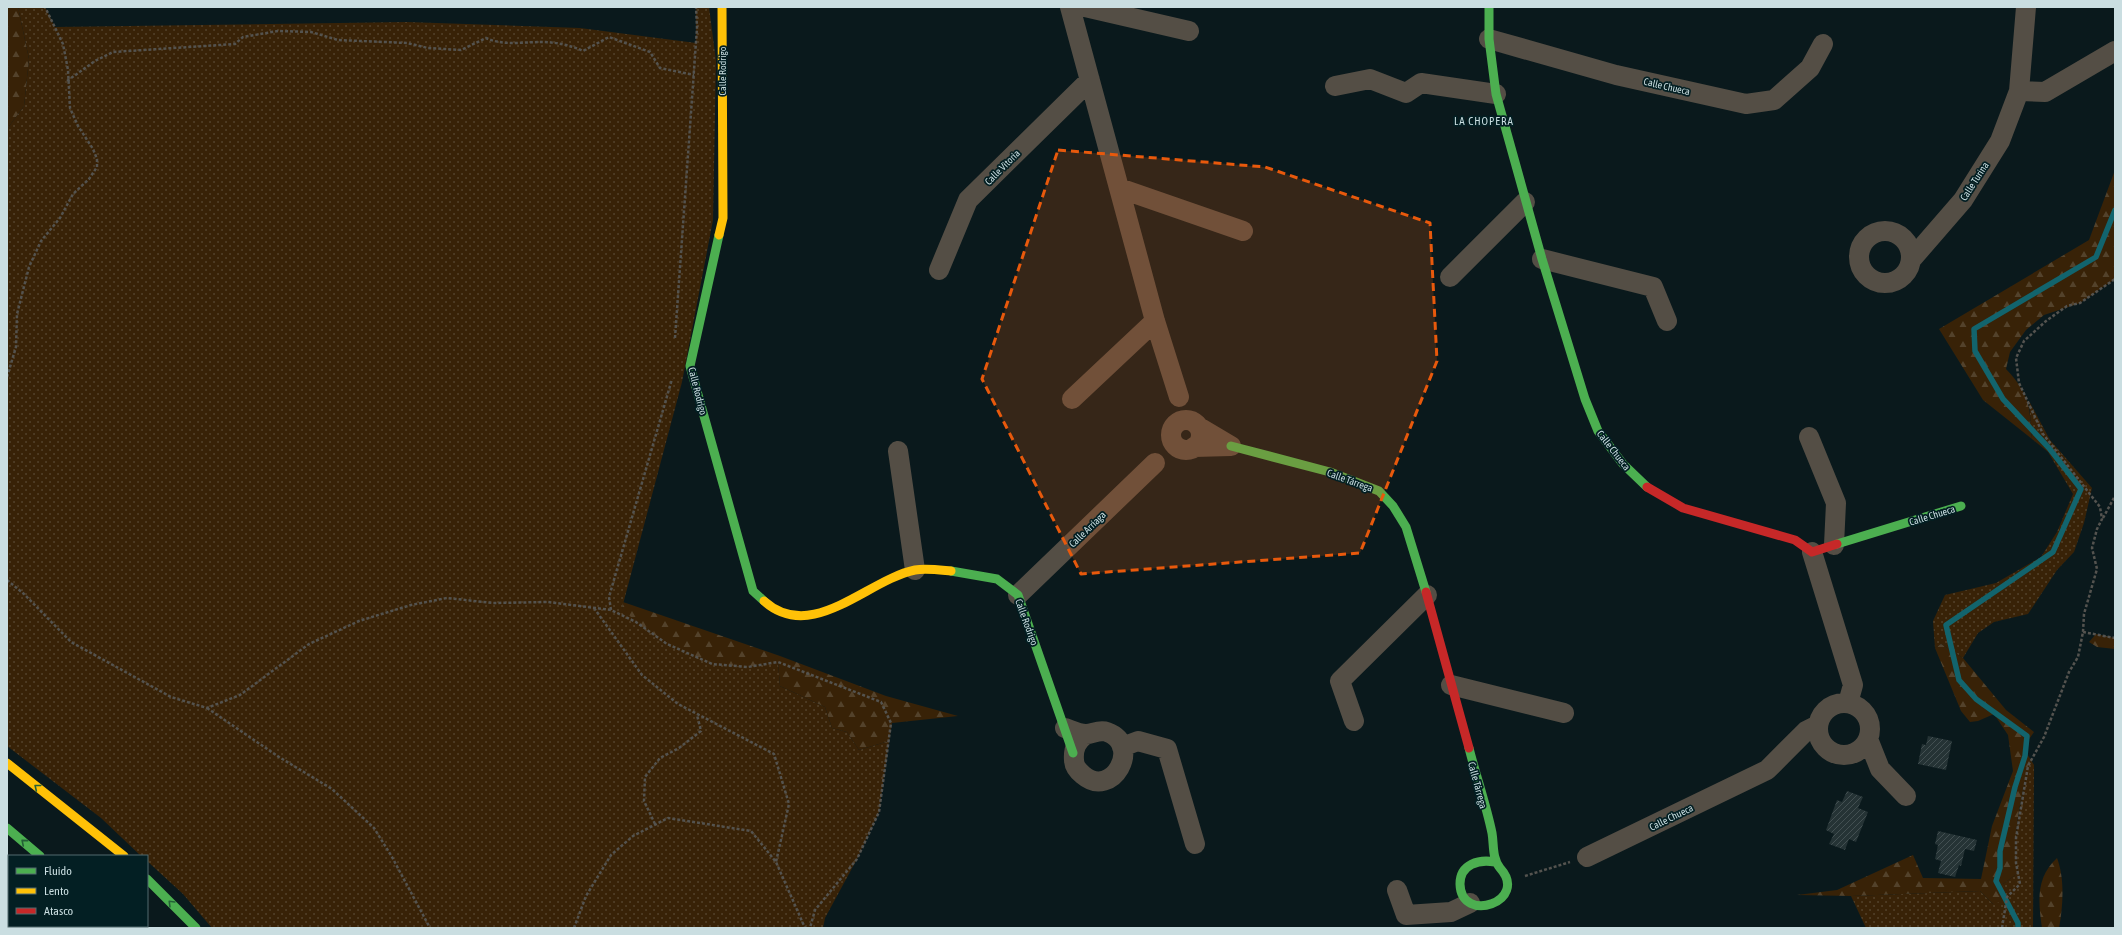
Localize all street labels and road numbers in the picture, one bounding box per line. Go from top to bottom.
street label: Calle Rodrigo [717,46,728,95]
street label: Calle Chueca [1643,76,1691,97]
street label: Calle Vitoria [983,147,1022,187]
street label: Calle Turina [1958,160,1991,203]
street label: Calle Rodrigo [686,366,709,416]
street label: Calle Chueca [1595,428,1633,473]
street label: Calle Tárrega [1325,467,1374,494]
street label: Calle Chueca [1908,503,1957,528]
street label: Calle Arriaga [1067,509,1108,550]
street label: Calle Rodrigo [1013,597,1040,647]
street label: Calle Tárrega [1466,761,1489,810]
street label: Calle Chueca [1648,802,1695,833]

